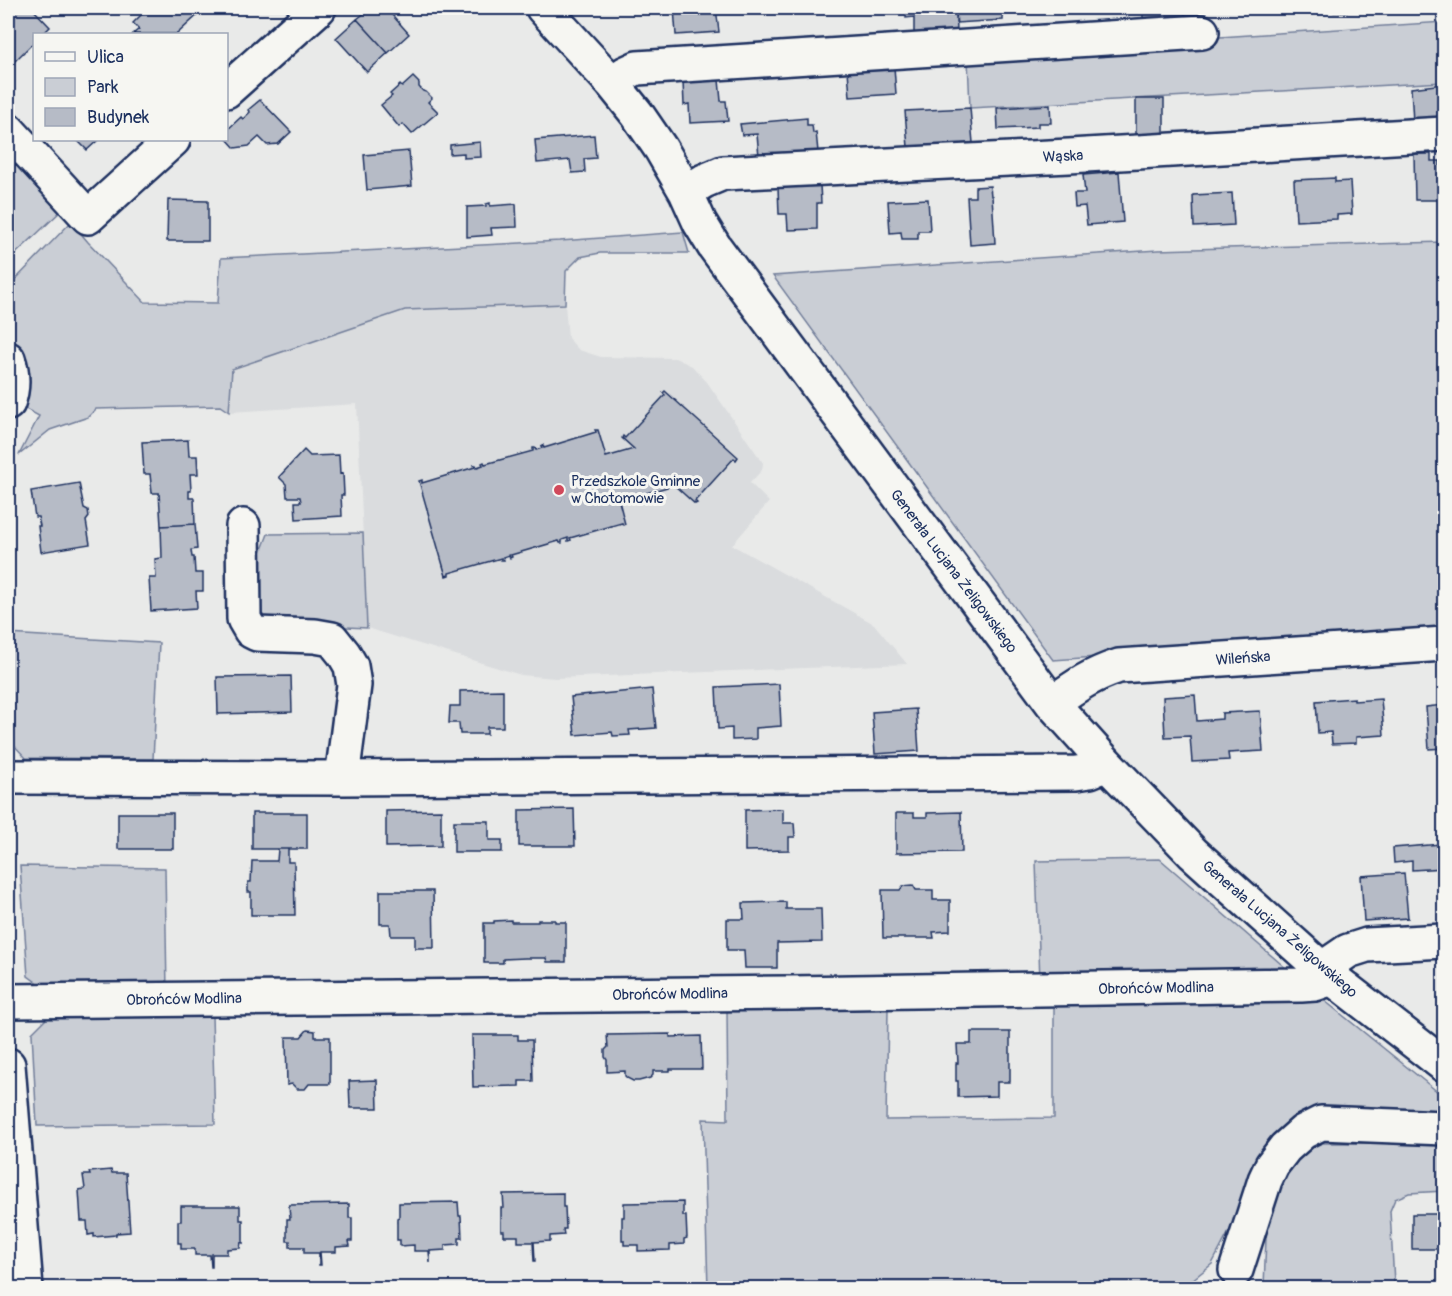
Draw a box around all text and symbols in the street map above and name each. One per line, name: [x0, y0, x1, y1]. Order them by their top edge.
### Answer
legend: [33, 33, 228, 141]
text: Ulica: [87, 46, 124, 69]
text: Park: [87, 76, 119, 99]
text: Budynek: [87, 106, 150, 129]
street label: Wąska: [1042, 146, 1084, 167]
place label: Przedszkole Gminne w Chotomowie: [571, 472, 701, 508]
marker: Przedszkole Gminne w Chotomowie: [552, 483, 566, 497]
street label: Generała Lucjana Żeligowskiego: [886, 486, 1021, 657]
street label: Wileńska: [1215, 647, 1271, 670]
street label: Generała Lucjana Żeligowskiego: [1198, 857, 1361, 1002]
street label: Obrońców Modlina: [1098, 978, 1214, 999]
street label: Obrońców Modlina: [612, 984, 728, 1005]
street label: Obrońców Modlina: [126, 989, 242, 1010]

